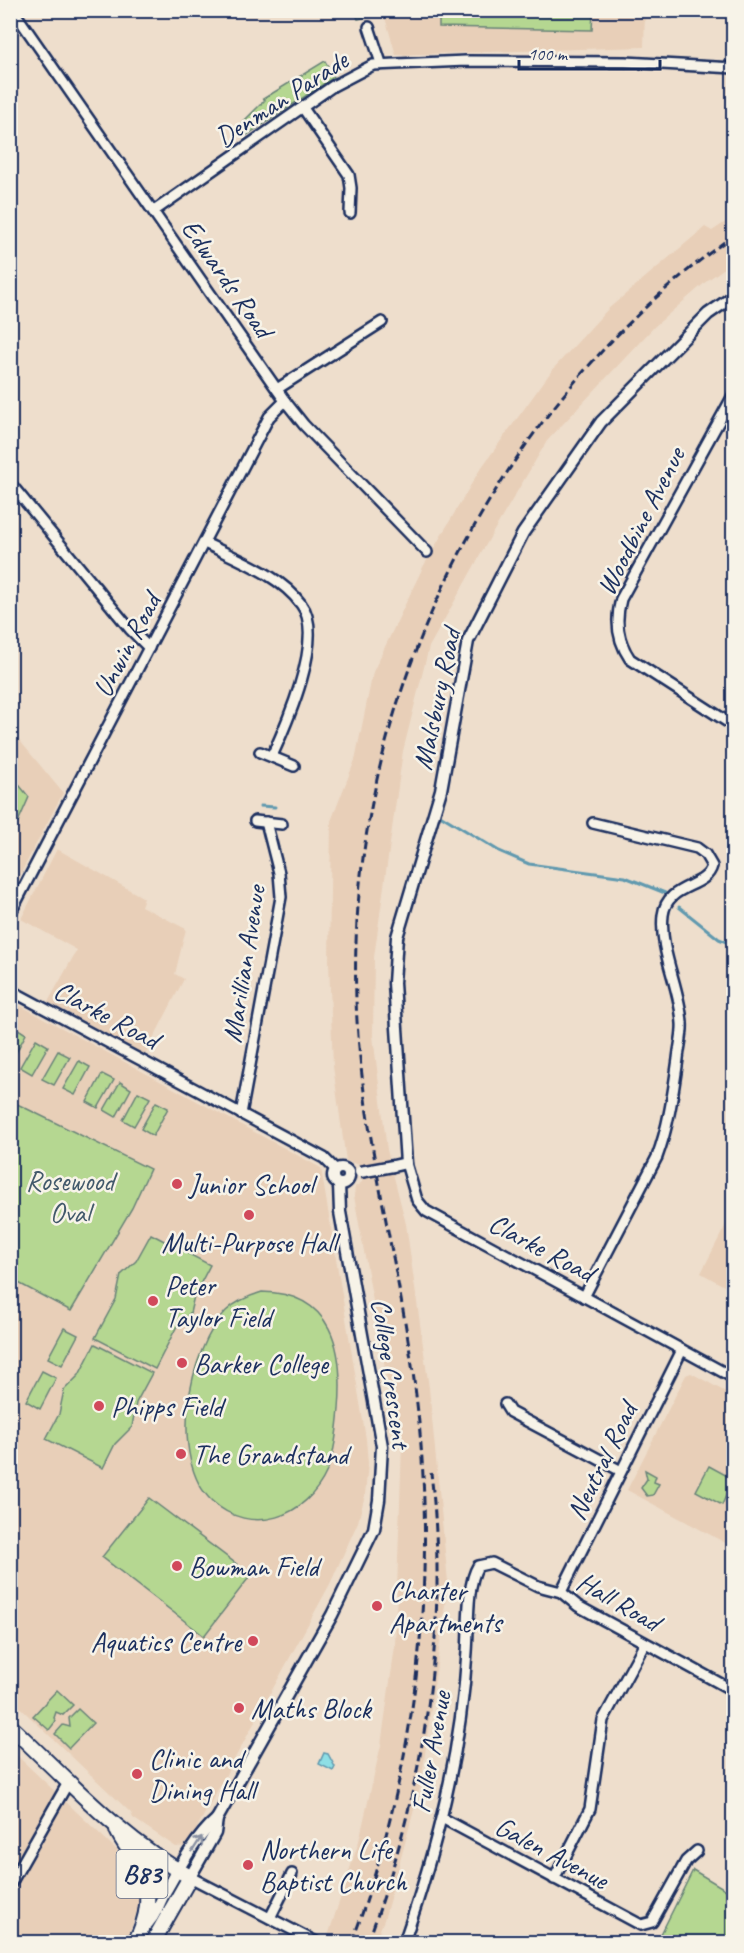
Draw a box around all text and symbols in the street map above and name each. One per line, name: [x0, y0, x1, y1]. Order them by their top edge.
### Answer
scale bar: [519, 33, 660, 71]
street label: Denman Parade: [208, 41, 356, 154]
text: 100 m: [528, 43, 569, 65]
street label: Edwards Road: [174, 212, 284, 348]
street label: Woodbine Avenue: [588, 440, 693, 601]
street label: Unwin Road: [85, 584, 170, 703]
street label: Malsbury Road: [404, 621, 469, 773]
street label: Marillian Avenue: [214, 881, 273, 1045]
street label: Clarke Road: [48, 972, 169, 1059]
park label: Rosewood Oval: [26, 1163, 118, 1230]
place label: Junior School: [187, 1167, 319, 1202]
marker: Junior School: [170, 1177, 184, 1191]
street label: Clarke Road: [483, 1205, 604, 1292]
marker: Multi-Purpose Hall: [242, 1208, 256, 1222]
place label: Multi-Purpose Hall: [162, 1225, 342, 1260]
place label: Peter Taylor Field: [165, 1268, 275, 1335]
marker: Peter Taylor Field: [146, 1294, 160, 1308]
street label: College Crescent: [364, 1296, 420, 1453]
place label: Barker College: [194, 1346, 330, 1381]
marker: Barker College: [175, 1356, 189, 1370]
place label: Phipps Field: [111, 1389, 227, 1424]
street label: Neutral Road: [558, 1393, 646, 1525]
marker: Phipps Field: [92, 1399, 106, 1413]
place label: The Grandstand: [193, 1437, 352, 1472]
marker: The Grandstand: [174, 1447, 188, 1461]
place label: Bowman Field: [189, 1549, 322, 1584]
marker: Bowman Field: [170, 1559, 184, 1573]
street label: Hall Road: [571, 1564, 670, 1641]
place label: Charter Apartments: [389, 1573, 504, 1640]
marker: Charter Apartments: [370, 1599, 384, 1613]
place label: Aquatics Centre: [91, 1624, 243, 1659]
marker: Aquatics Centre: [246, 1634, 260, 1648]
street label: Fuller Avenue: [403, 1687, 459, 1816]
place label: Maths Block: [251, 1691, 372, 1726]
marker: Maths Block: [232, 1701, 246, 1715]
place label: Clinic and Dining Hall: [149, 1741, 260, 1808]
marker: Clinic and Dining Hall: [130, 1767, 144, 1781]
street label: Galen Avenue: [489, 1808, 616, 1898]
place label: Northern Life Baptist Church: [260, 1832, 408, 1899]
one-way arrow: [190, 1835, 203, 1852]
road number: B83: [116, 1850, 168, 1898]
marker: Northern Life Baptist Church: [241, 1858, 255, 1872]

